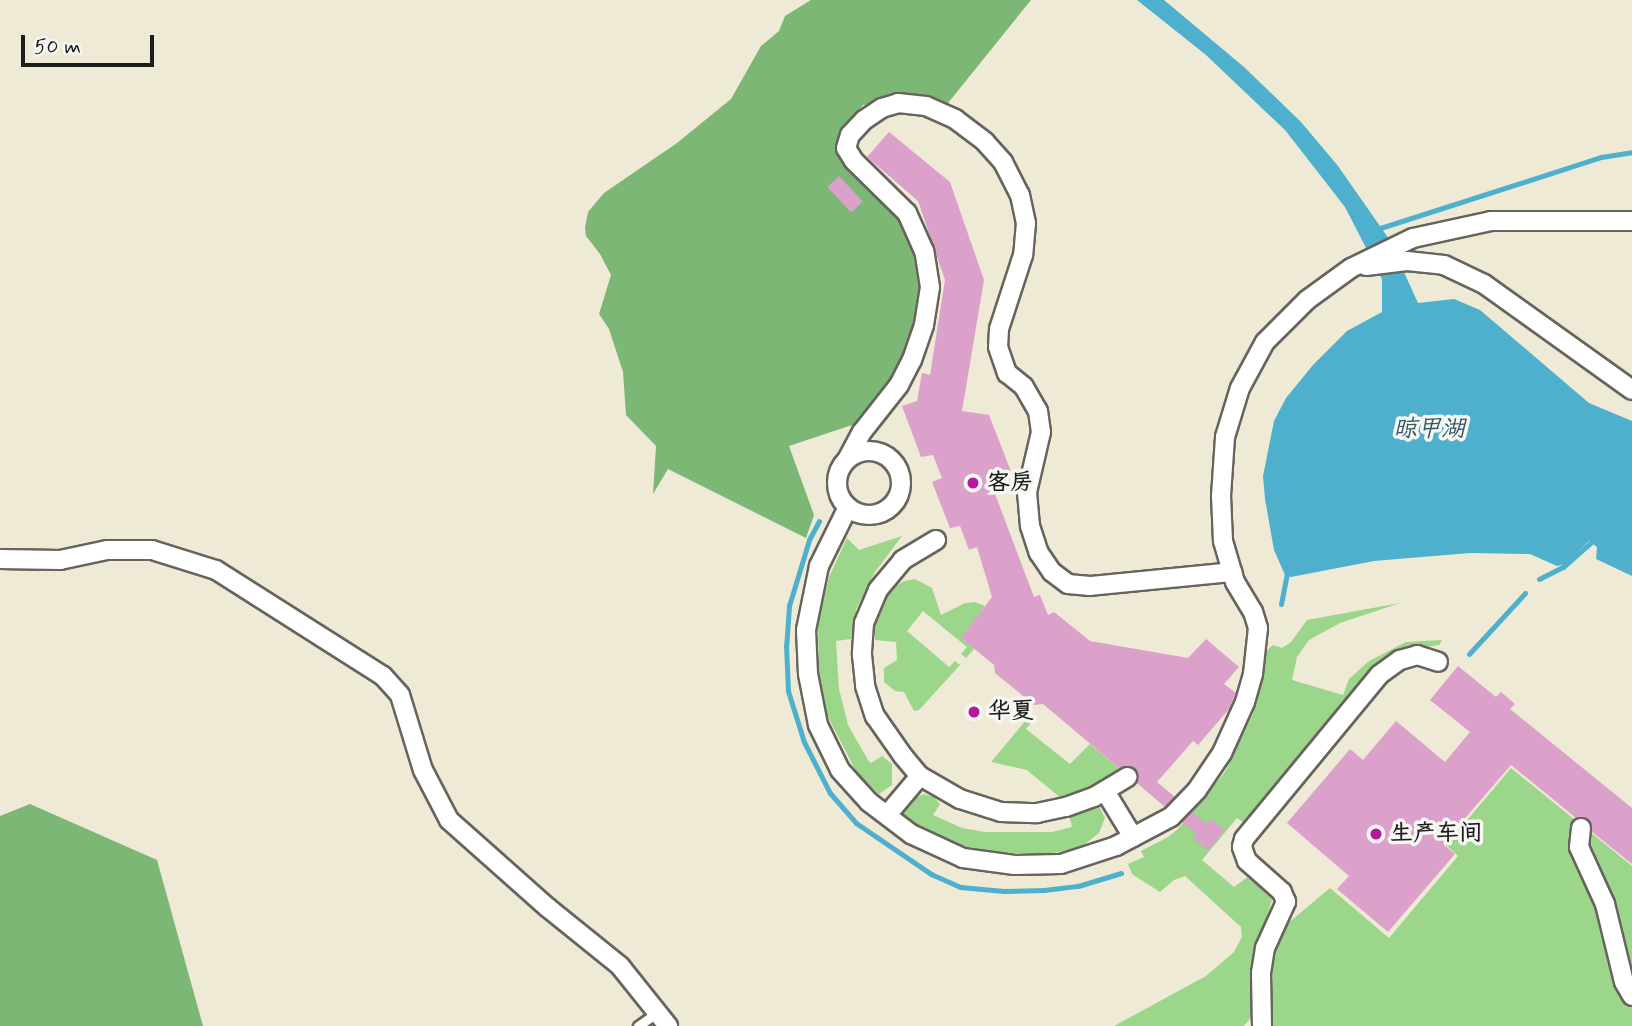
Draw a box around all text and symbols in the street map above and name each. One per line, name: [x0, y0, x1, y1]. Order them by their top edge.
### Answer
scale bar: [24, 21, 158, 65]
text: 50 m: [34, 33, 81, 61]
water label: 晾甲湖: [1393, 416, 1465, 444]
place label: 客房: [987, 469, 1033, 497]
marker: 客房: [965, 475, 981, 491]
place label: 华夏: [988, 698, 1034, 726]
marker: 华夏: [966, 704, 982, 720]
place label: 生产车间: [1390, 820, 1482, 848]
marker: 生产车间: [1368, 826, 1384, 842]

